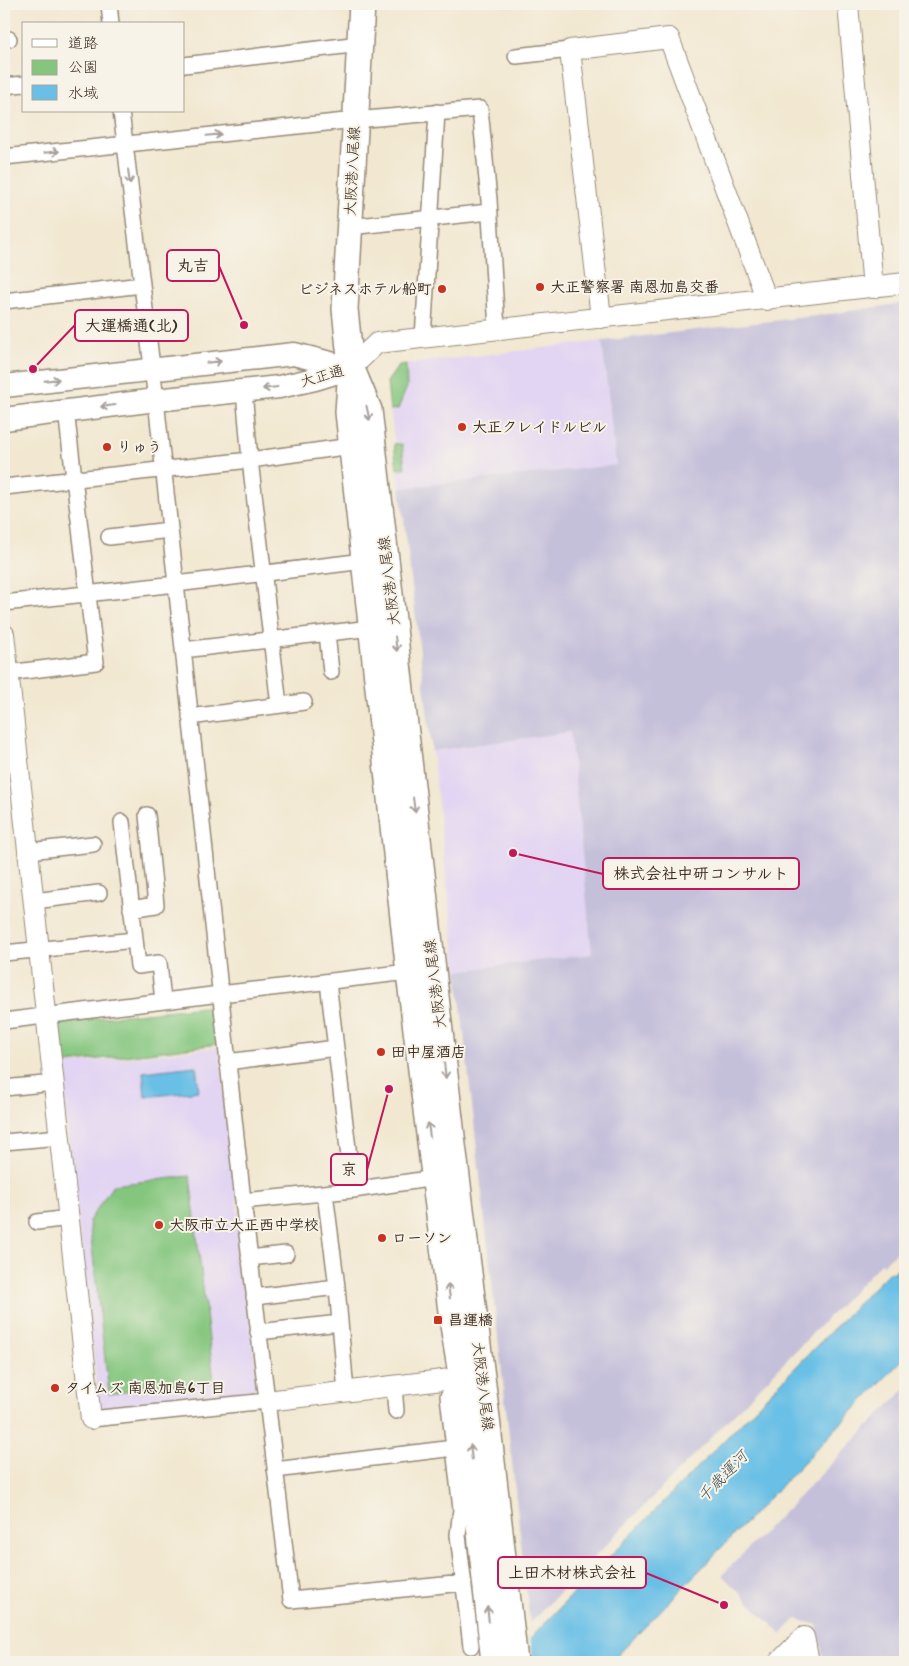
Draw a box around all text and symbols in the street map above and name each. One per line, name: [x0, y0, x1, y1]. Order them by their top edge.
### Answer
legend: [22, 22, 185, 112]
text: 道路: [68, 34, 98, 54]
text: 公園: [68, 58, 98, 78]
text: 水域: [68, 84, 98, 104]
street label: 大阪港八尾線: [341, 126, 365, 217]
one-way arrow: [206, 130, 222, 139]
one-way arrow: [44, 147, 60, 157]
one-way arrow: [124, 169, 134, 185]
callout: 丸吉: [167, 250, 219, 281]
text: 丸吉: [177, 256, 209, 277]
place label: 大正警察署 南恩加島交番: [550, 278, 719, 298]
place label: ビジネスホテル船町: [298, 280, 432, 300]
marker: 大正警察署 南恩加島交番: [534, 281, 546, 293]
marker: ビジネスホテル船町: [436, 283, 448, 295]
callout: 大運橋通(北): [75, 310, 188, 341]
text: 大運橋通(北): [85, 316, 178, 337]
one-way arrow: [205, 357, 221, 367]
street label: 大正通: [298, 361, 347, 393]
one-way arrow: [44, 375, 60, 385]
one-way arrow: [262, 383, 278, 393]
one-way arrow: [101, 401, 117, 411]
one-way arrow: [364, 405, 374, 421]
place label: 大正クレイドルビル: [472, 418, 607, 438]
marker: 大正クレイドルビル: [456, 421, 468, 433]
place label: りゅう: [117, 438, 162, 458]
marker: りゅう: [101, 441, 113, 453]
street label: 大阪港八尾線: [375, 535, 405, 627]
one-way arrow: [391, 636, 401, 652]
one-way arrow: [409, 797, 419, 813]
callout: 株式会社中研コンサルト: [603, 858, 799, 889]
text: 株式会社中研コンサルト: [613, 864, 789, 885]
street label: 大阪港八尾線: [421, 938, 451, 1030]
place label: 田中屋酒店: [391, 1043, 466, 1063]
marker: 田中屋酒店: [375, 1046, 387, 1058]
one-way arrow: [440, 1063, 450, 1079]
one-way arrow: [424, 1122, 434, 1138]
callout: 京: [331, 1154, 367, 1185]
text: 京: [341, 1160, 357, 1181]
place label: 大阪市立大正西中学校: [169, 1216, 319, 1236]
marker: 大阪市立大正西中学校: [153, 1219, 165, 1231]
place label: ローソン: [392, 1229, 452, 1249]
marker: ローソン: [376, 1232, 388, 1244]
one-way arrow: [444, 1284, 454, 1300]
place label: 昌運橋: [448, 1311, 493, 1331]
marker: 昌運橋: [432, 1314, 444, 1326]
street label: 大阪港八尾線: [467, 1340, 497, 1432]
place label: タイムズ 南恩加島6丁目: [65, 1379, 226, 1399]
marker: タイムズ 南恩加島6丁目: [49, 1382, 61, 1394]
one-way arrow: [466, 1444, 476, 1460]
water label: 千歳運河: [693, 1445, 754, 1507]
callout: 上田木材株式会社: [498, 1557, 646, 1588]
text: 上田木材株式会社: [508, 1563, 636, 1584]
one-way arrow: [483, 1606, 493, 1622]

